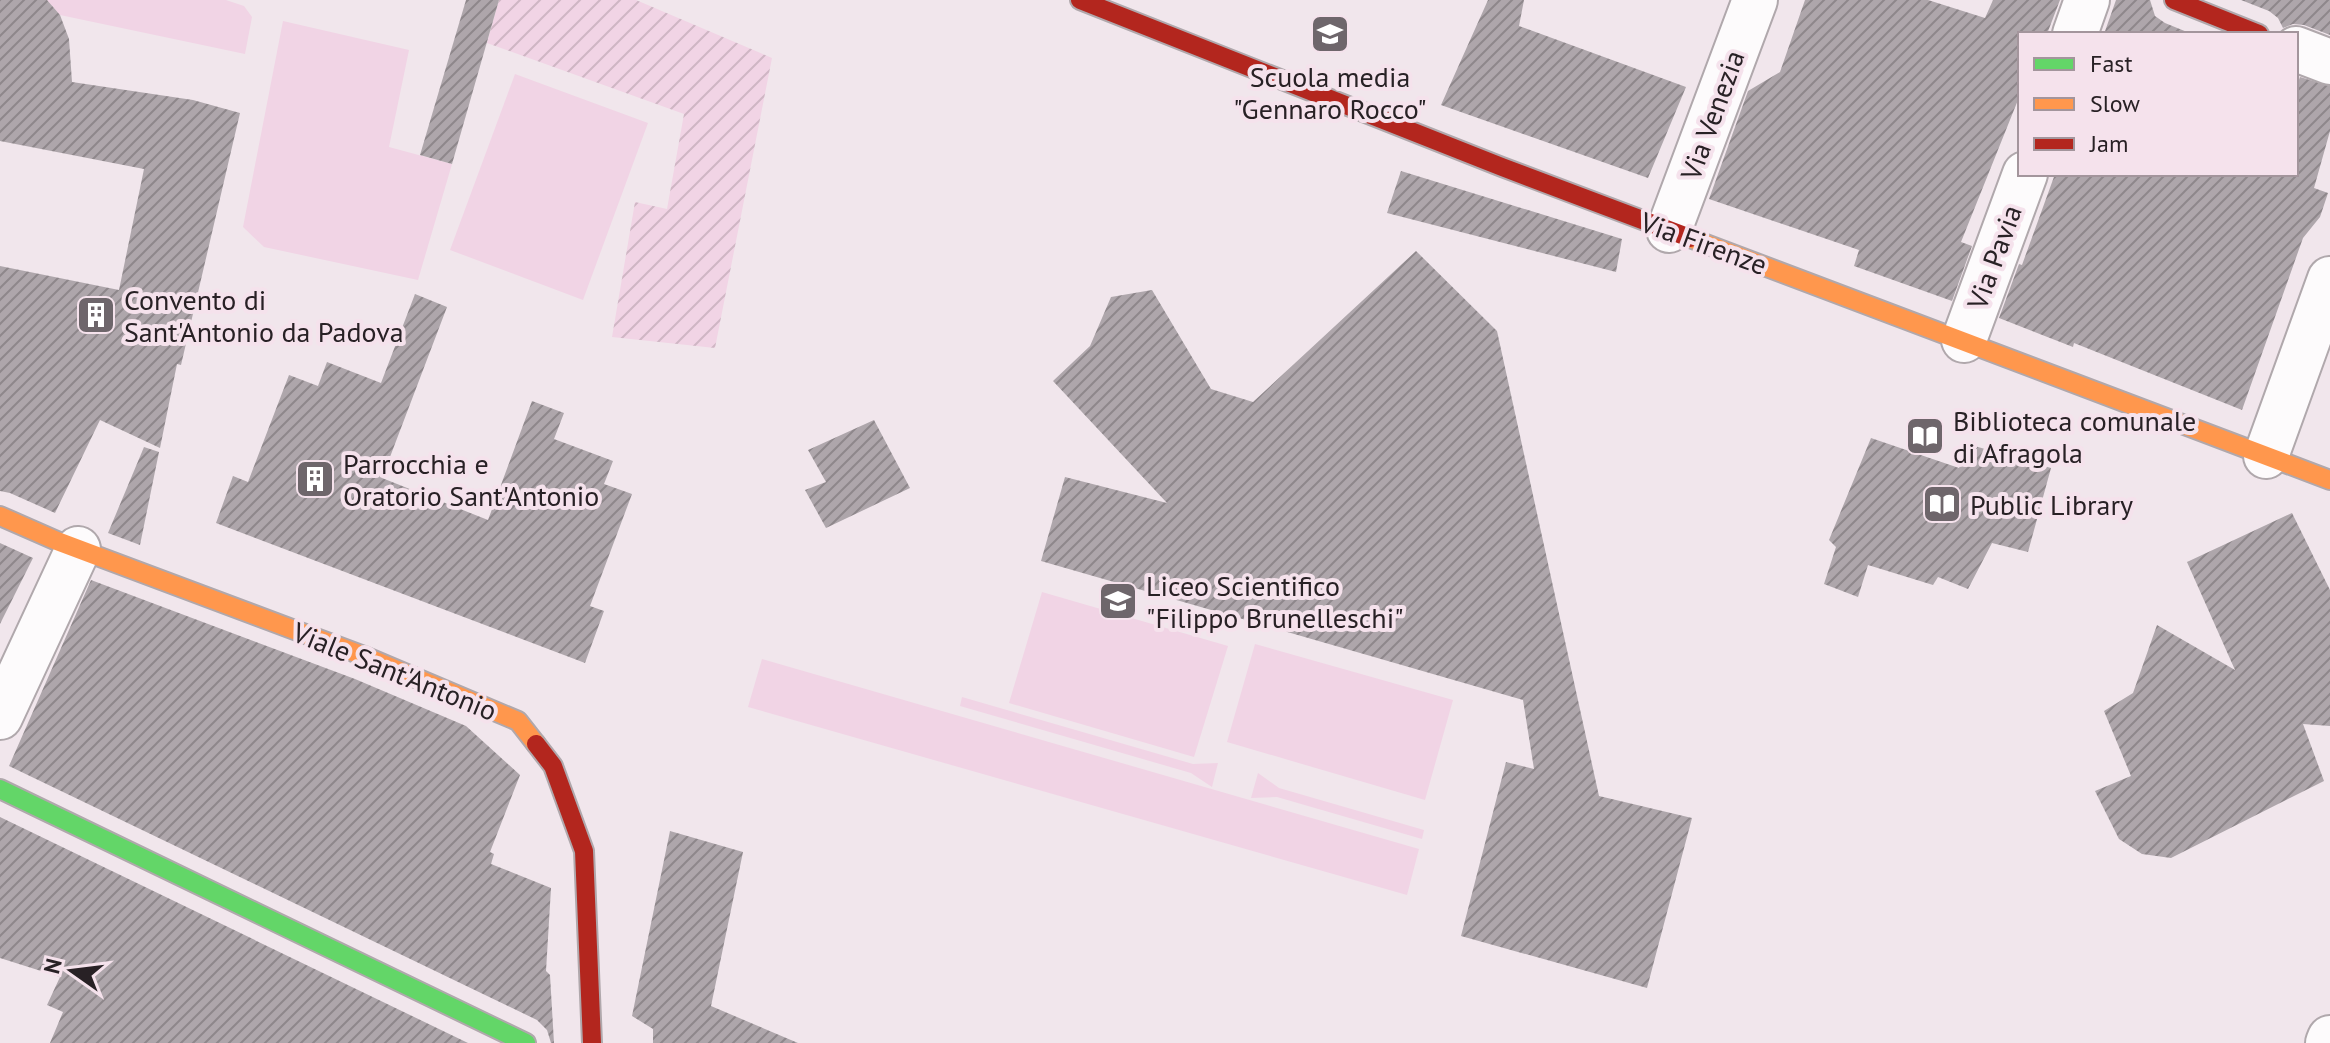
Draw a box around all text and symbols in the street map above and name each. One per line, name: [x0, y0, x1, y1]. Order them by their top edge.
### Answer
school or university icon: Scuola media "Gennaro Rocco": [1309, 13, 1351, 55]
legend: [2018, 32, 2298, 176]
street label: Via Venezia: [1671, 45, 1753, 186]
text: Fast: [2090, 48, 2133, 79]
place label: Scuola media "Gennaro Rocco": [1233, 58, 1427, 127]
text: Slow: [2090, 88, 2140, 119]
text: Jam: [2089, 128, 2128, 159]
street label: Via Pavia: [1958, 200, 2030, 315]
street label: Via Firenze: [1635, 203, 1772, 283]
place label: Convento di Sant'Antonio da Padova: [124, 281, 404, 350]
building icon: Convento di Sant'Antonio da Padova: [75, 294, 117, 336]
place label: Biblioteca comunale di Afragola: [1953, 402, 2196, 471]
library icon: Biblioteca comunale di Afragola: [1904, 415, 1946, 457]
place label: Parrocchia e Oratorio Sant'Antonio: [343, 445, 599, 514]
building icon: Parrocchia e Oratorio Sant'Antonio: [294, 458, 336, 500]
library icon: Public Library: [1921, 483, 1963, 525]
place label: Public Library: [1970, 486, 2133, 523]
place label: Liceo Scientifico "Filippo Brunelleschi": [1146, 567, 1404, 636]
school or university icon: Liceo Scientifico "Filippo Brunelleschi": [1097, 580, 1139, 622]
street label: Viale Sant'Antonio: [286, 613, 503, 729]
north arrow: [32, 931, 112, 1011]
text: N: [37, 956, 68, 977]

